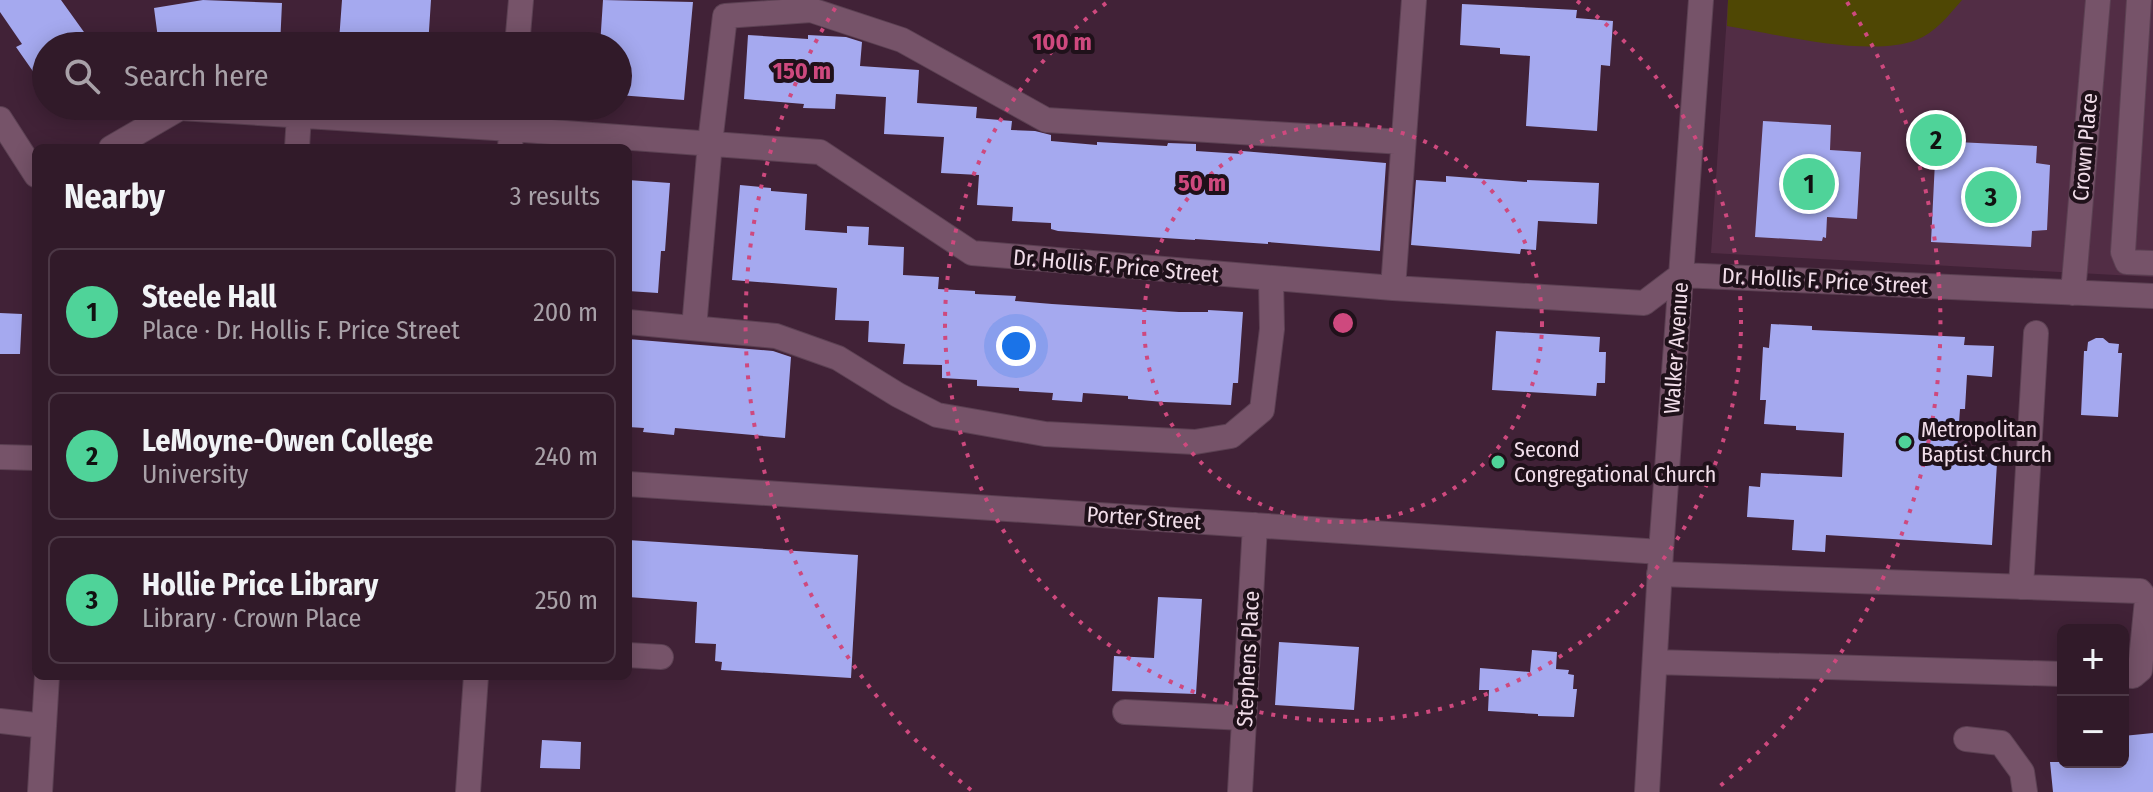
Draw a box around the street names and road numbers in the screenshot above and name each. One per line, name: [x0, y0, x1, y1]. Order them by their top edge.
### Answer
street label: Crown Place: [2067, 92, 2103, 202]
street label: Dr. Hollis F. Price Street: [1012, 244, 1221, 289]
street label: Dr. Hollis F. Price Street: [1721, 262, 1930, 300]
street label: Walker Avenue: [1658, 281, 1694, 415]
street label: Porter Street: [1086, 501, 1203, 536]
street label: Stephens Place: [1231, 590, 1265, 728]

